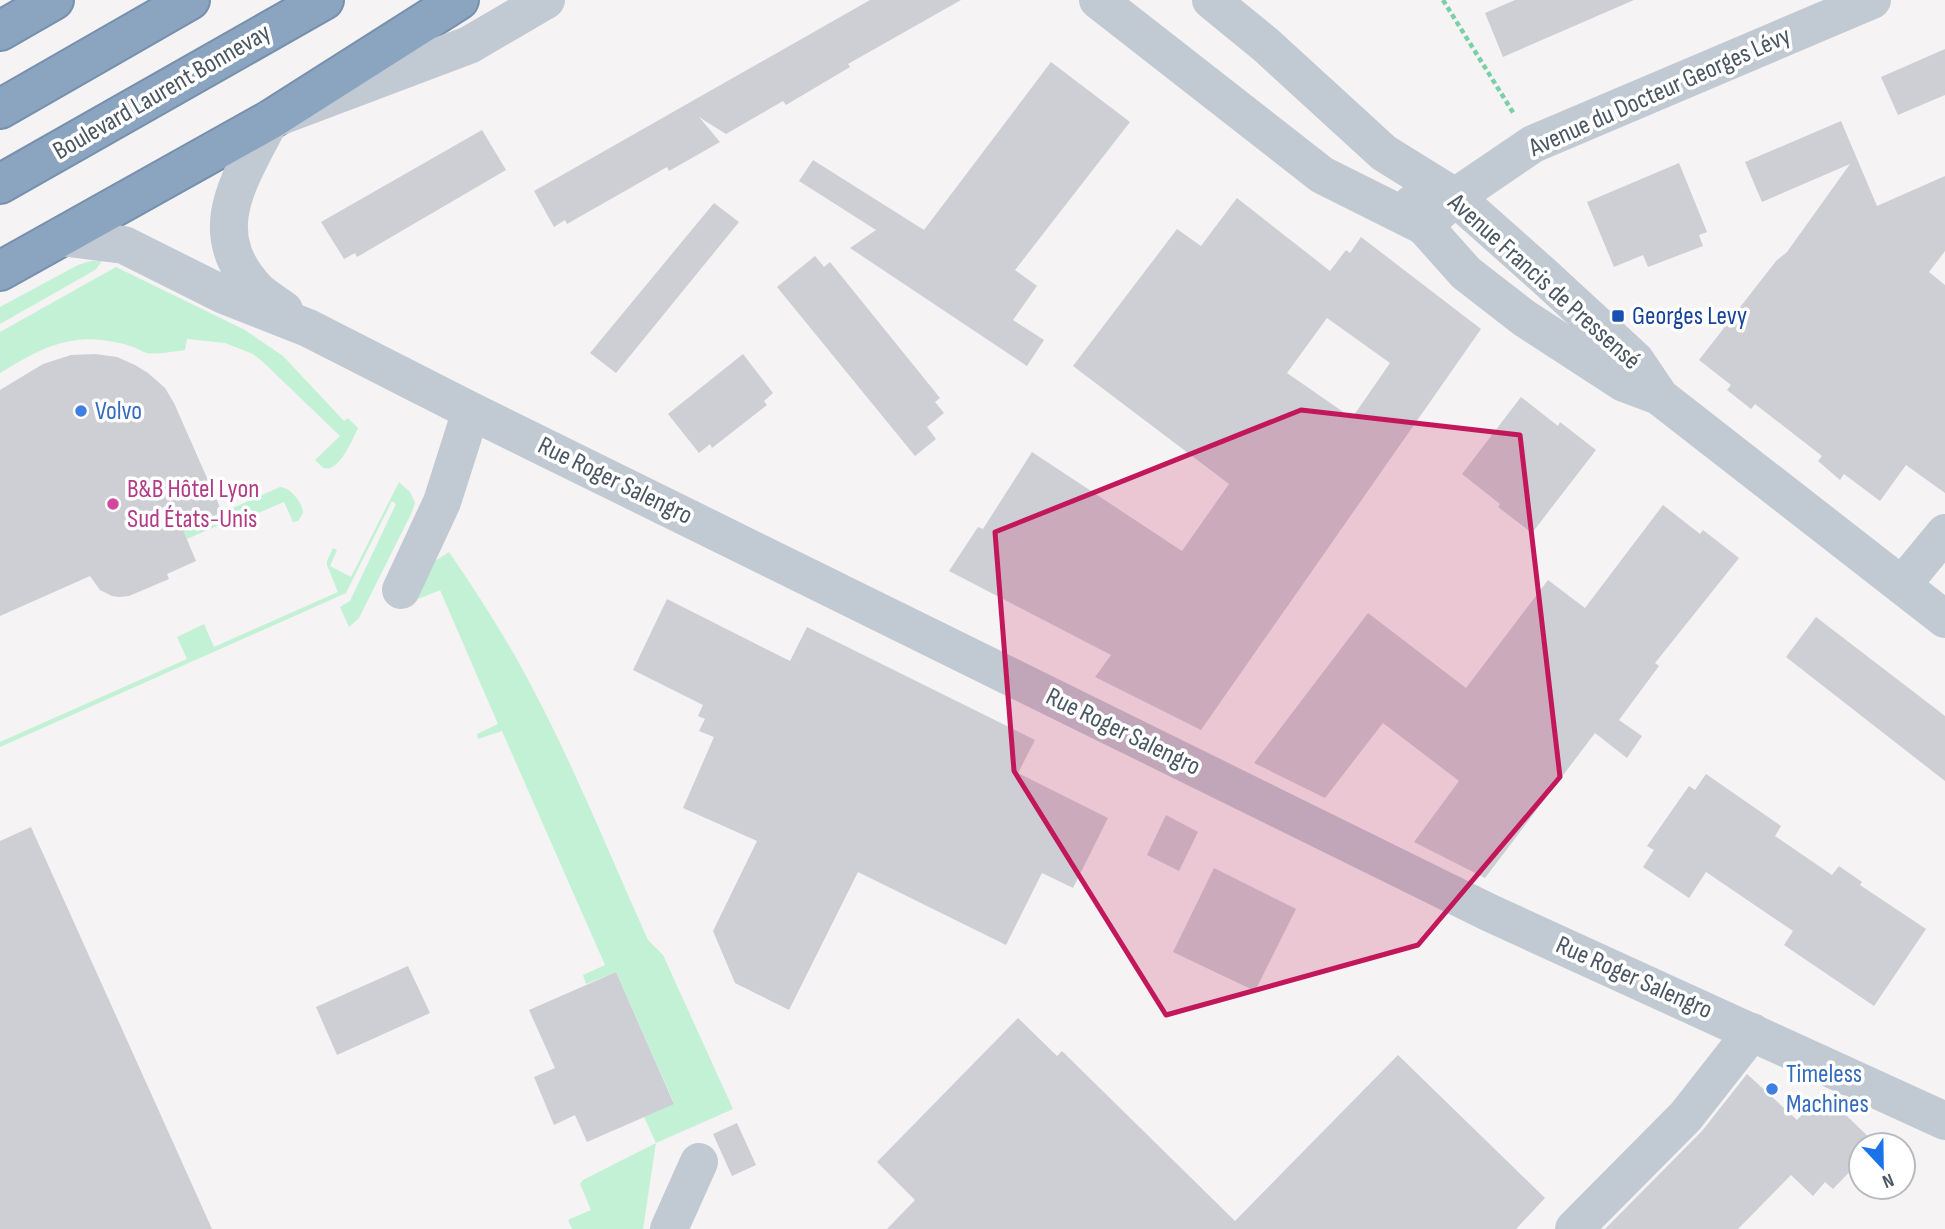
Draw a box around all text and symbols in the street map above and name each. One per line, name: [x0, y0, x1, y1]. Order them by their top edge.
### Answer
street label: Boulevard Laurent Bonnevay: [48, 17, 276, 167]
street label: Avenue du Docteur Georges Lévy: [1524, 20, 1796, 164]
street label: Avenue Francis de Pressensé: [1441, 187, 1647, 377]
place label: Georges Levy: [1632, 301, 1747, 332]
marker: Georges Levy: [1610, 308, 1626, 324]
place label: Volvo: [95, 396, 142, 427]
marker: Volvo: [73, 403, 89, 419]
street label: Rue Roger Salengro: [533, 430, 697, 532]
place label: B&B Hôtel Lyon Sud États-Unis: [127, 474, 259, 535]
marker: B&B Hôtel Lyon Sud États-Unis: [105, 496, 121, 512]
street label: Rue Roger Salengro: [1041, 681, 1205, 783]
street label: Rue Roger Salengro: [1551, 930, 1717, 1026]
place label: Timeless Machines: [1786, 1059, 1869, 1120]
marker: Timeless Machines: [1764, 1081, 1780, 1097]
north arrow: [1847, 1131, 1917, 1201]
text: N: [1879, 1168, 1897, 1193]

